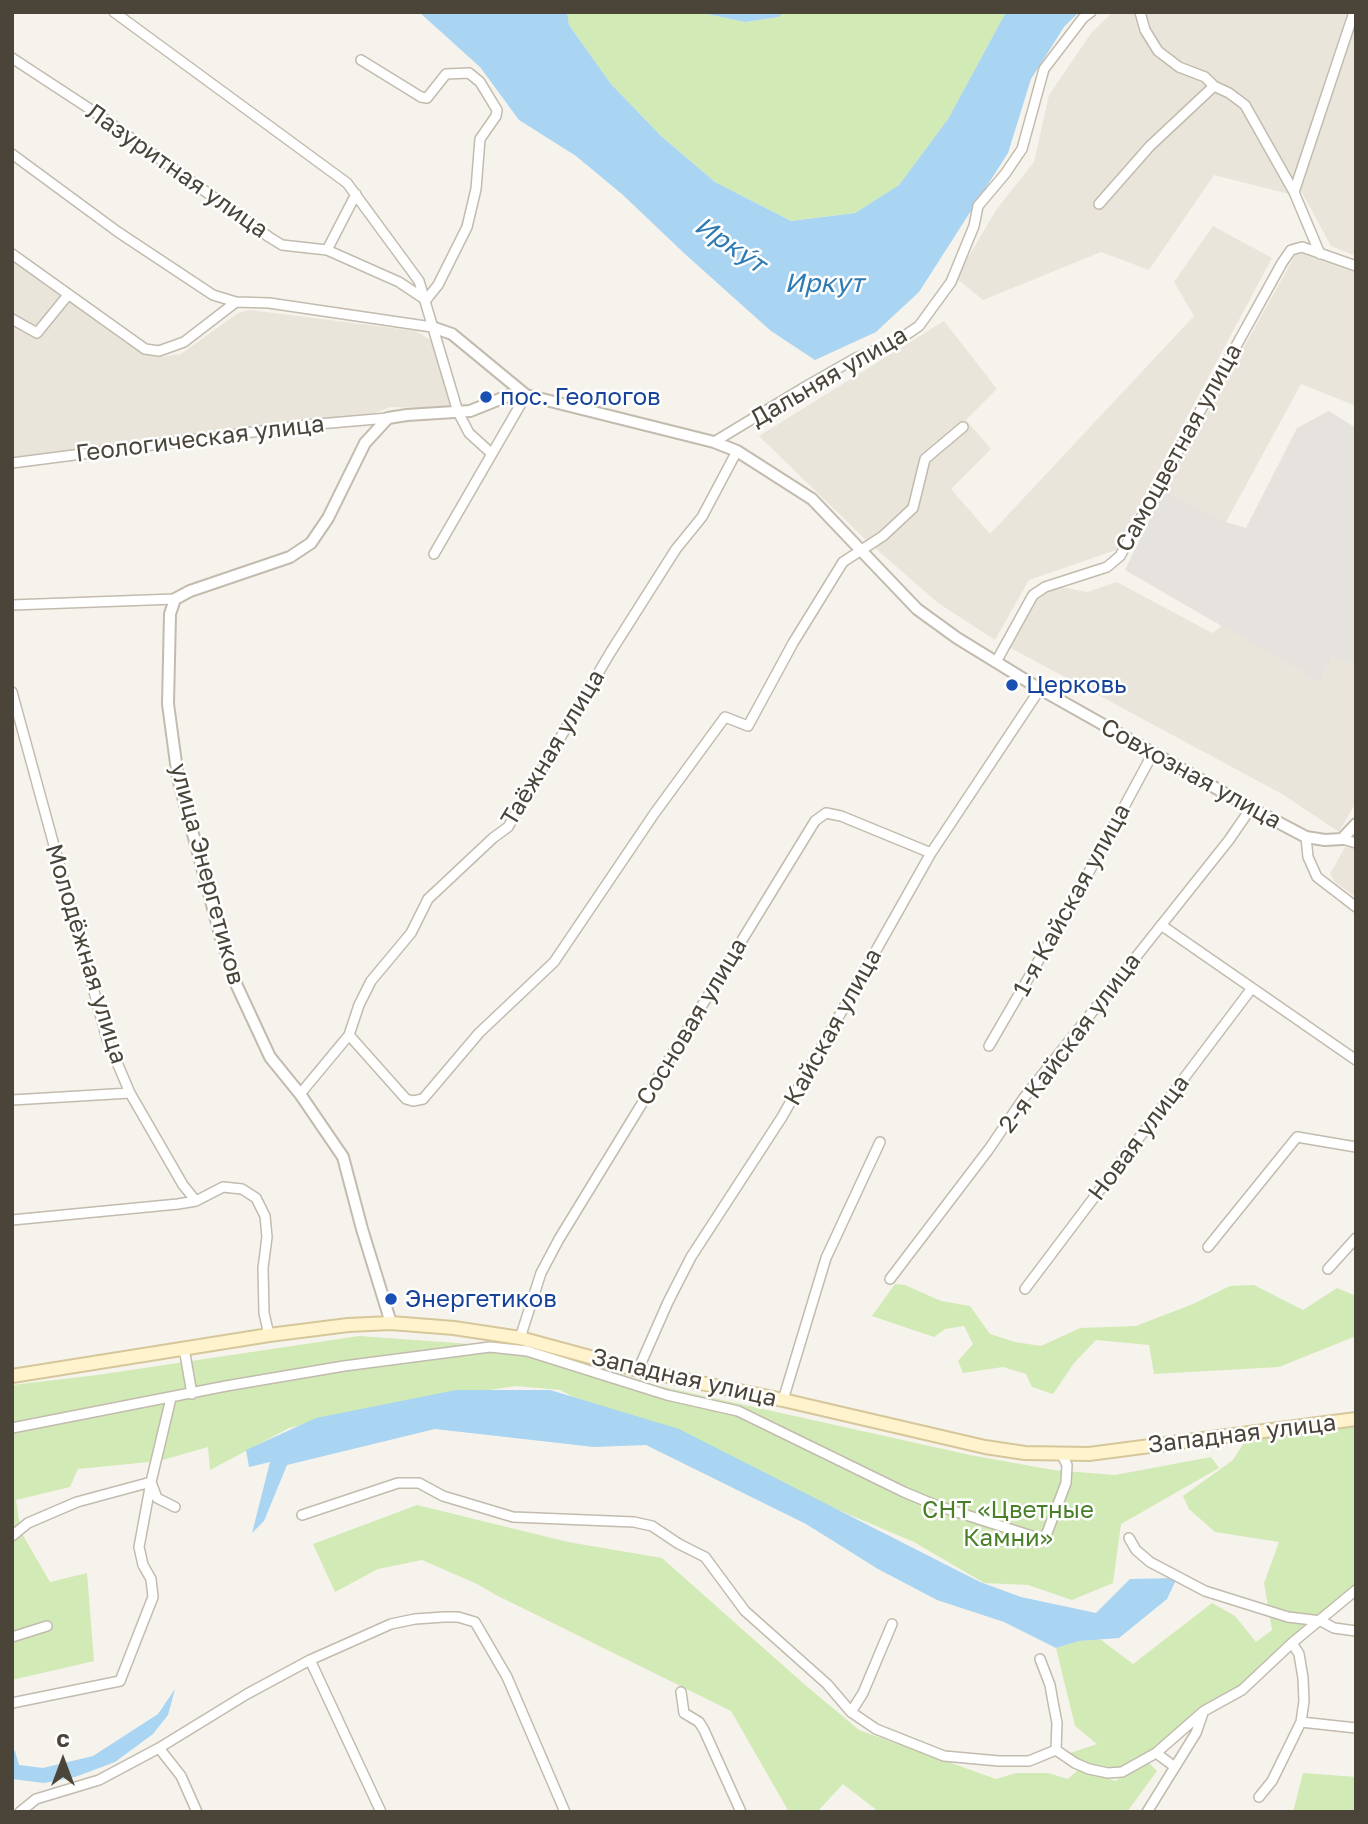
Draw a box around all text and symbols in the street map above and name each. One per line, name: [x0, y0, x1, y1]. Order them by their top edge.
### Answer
street label: Лазуритная улица: [80, 97, 274, 245]
water label: Ирку́т: [689, 210, 771, 280]
water label: Иркут: [785, 268, 863, 300]
street label: Дальняя улица: [746, 321, 912, 433]
street label: Самоцветная улица: [1110, 339, 1248, 557]
place label: пос. Геологов: [500, 383, 661, 411]
marker: пос. Геологов: [478, 389, 494, 405]
street label: Геологическая улица: [74, 409, 326, 469]
street label: Таёжная улица: [495, 665, 611, 831]
place label: Церковь: [1026, 671, 1127, 699]
marker: Церковь: [1004, 677, 1020, 693]
street label: Совхозная улица: [1096, 712, 1286, 836]
street label: улица Энергетиков: [164, 760, 250, 988]
street label: 1-я Кайская улица: [1007, 799, 1137, 1001]
street label: Молодёжная улица: [39, 841, 133, 1067]
street label: Сосновая улица: [631, 933, 753, 1111]
street label: Кайская улица: [778, 944, 888, 1110]
street label: 2-я Кайская улица: [993, 947, 1147, 1139]
street label: Новая улица: [1082, 1070, 1196, 1206]
place label: Энергетиков: [405, 1285, 557, 1313]
marker: Энергетиков: [383, 1291, 399, 1307]
street label: Западная улица: [588, 1343, 780, 1413]
street label: Западная улица: [1146, 1408, 1338, 1460]
park label: СНТ «Цветные Камни»: [922, 1496, 1094, 1552]
north arrow: [28, 1726, 98, 1796]
text: С: [56, 1728, 70, 1751]

